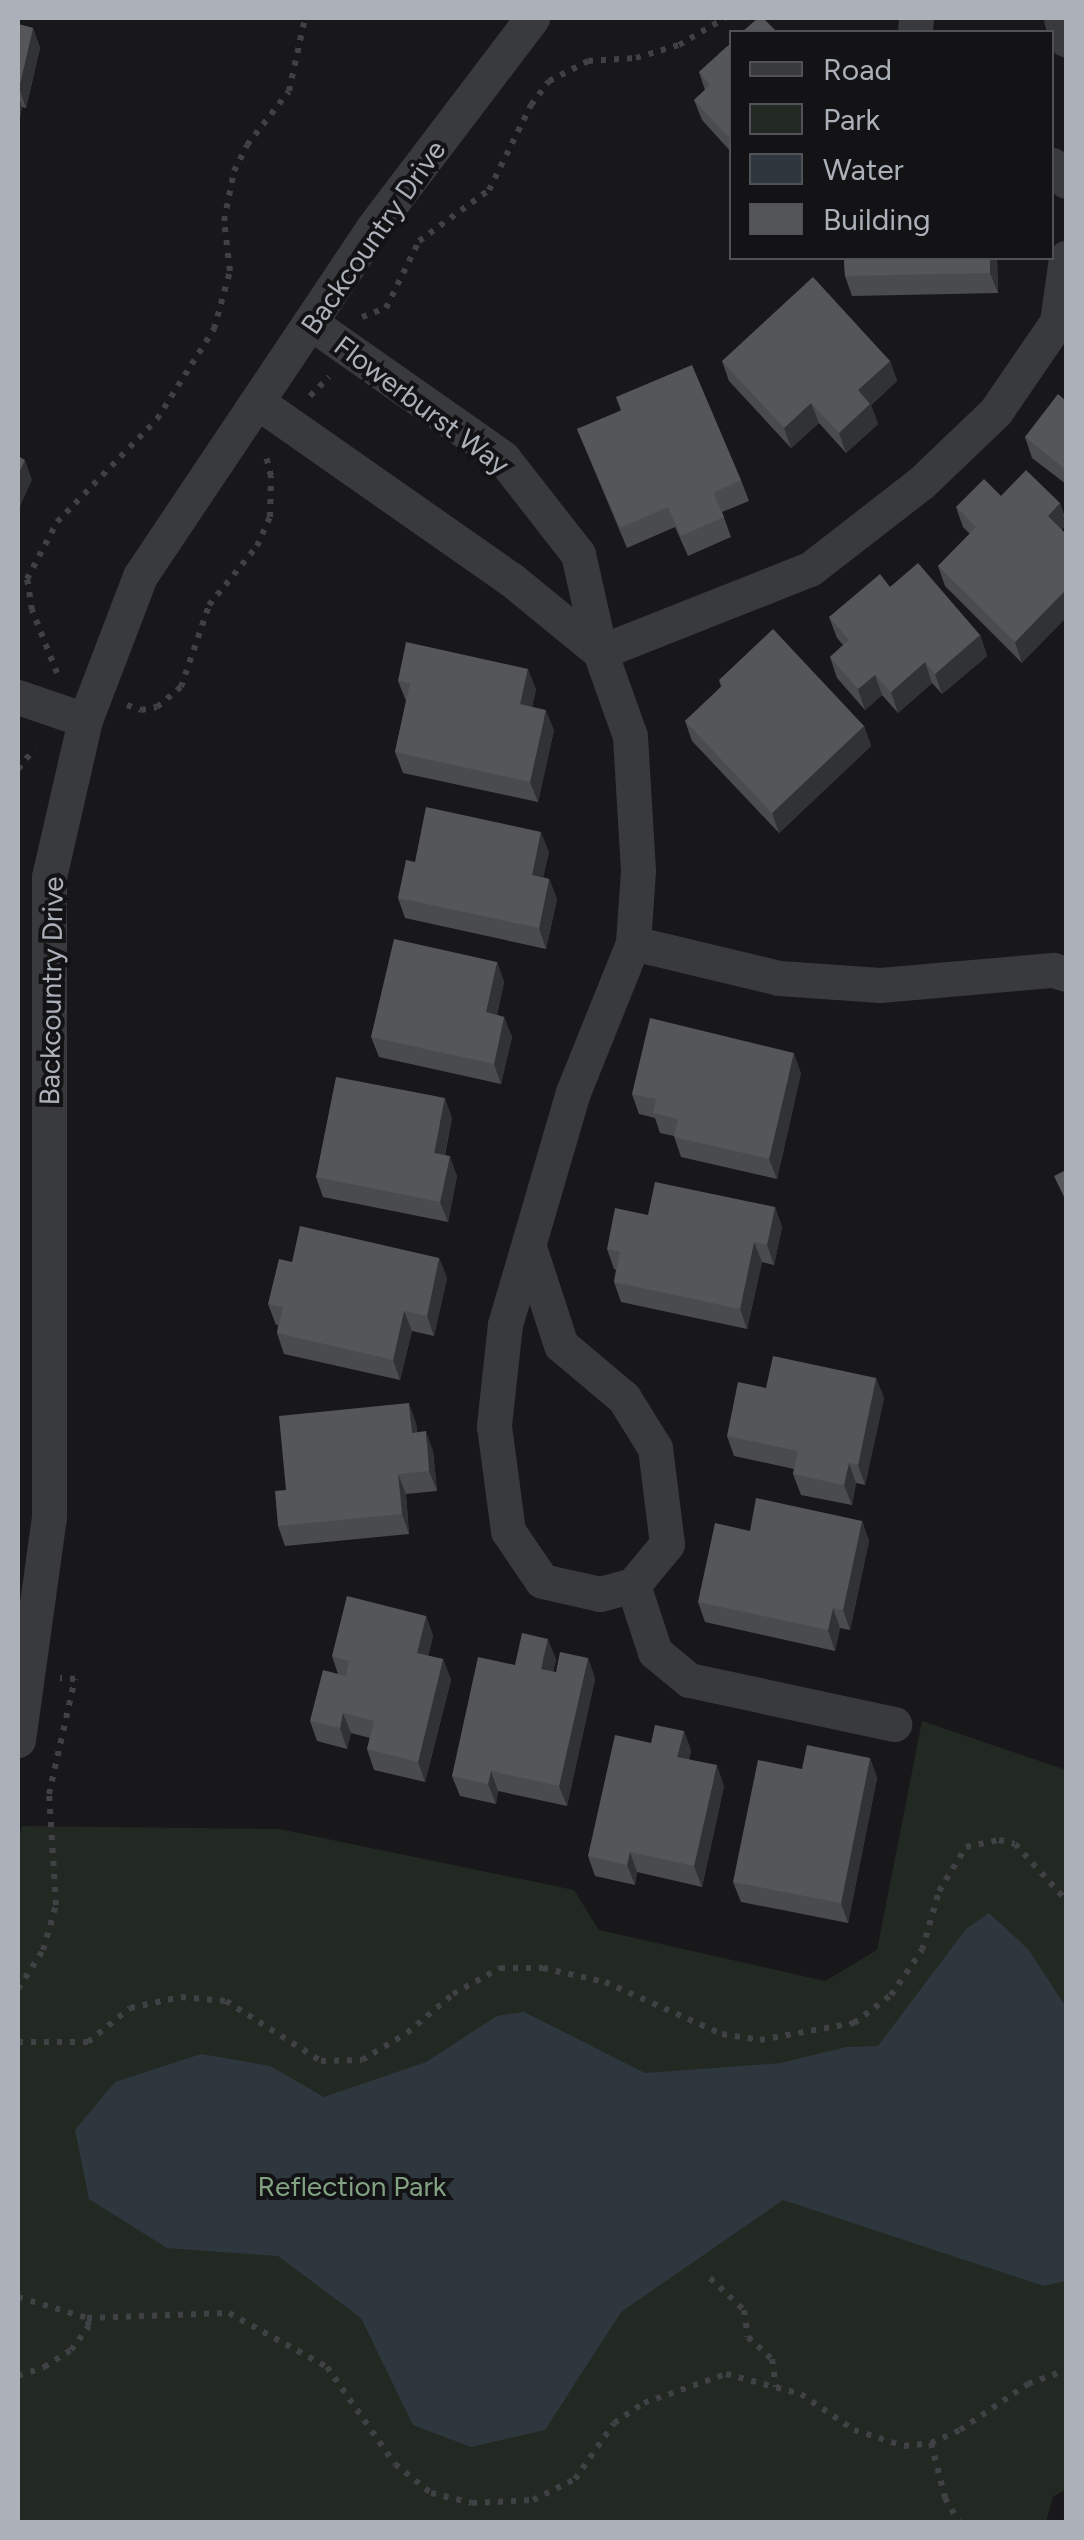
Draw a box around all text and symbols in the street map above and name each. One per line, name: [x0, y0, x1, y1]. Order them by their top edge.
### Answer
legend: [729, 30, 1054, 260]
text: Road: [823, 51, 892, 88]
text: Park: [823, 101, 880, 138]
street label: Backcountry Drive: [294, 134, 452, 340]
text: Water: [823, 151, 904, 188]
text: Building: [823, 201, 931, 238]
street label: Flowerburst Way: [328, 328, 516, 482]
street label: Backcountry Drive: [32, 876, 70, 1106]
park label: Reflection Park: [258, 2169, 446, 2203]

